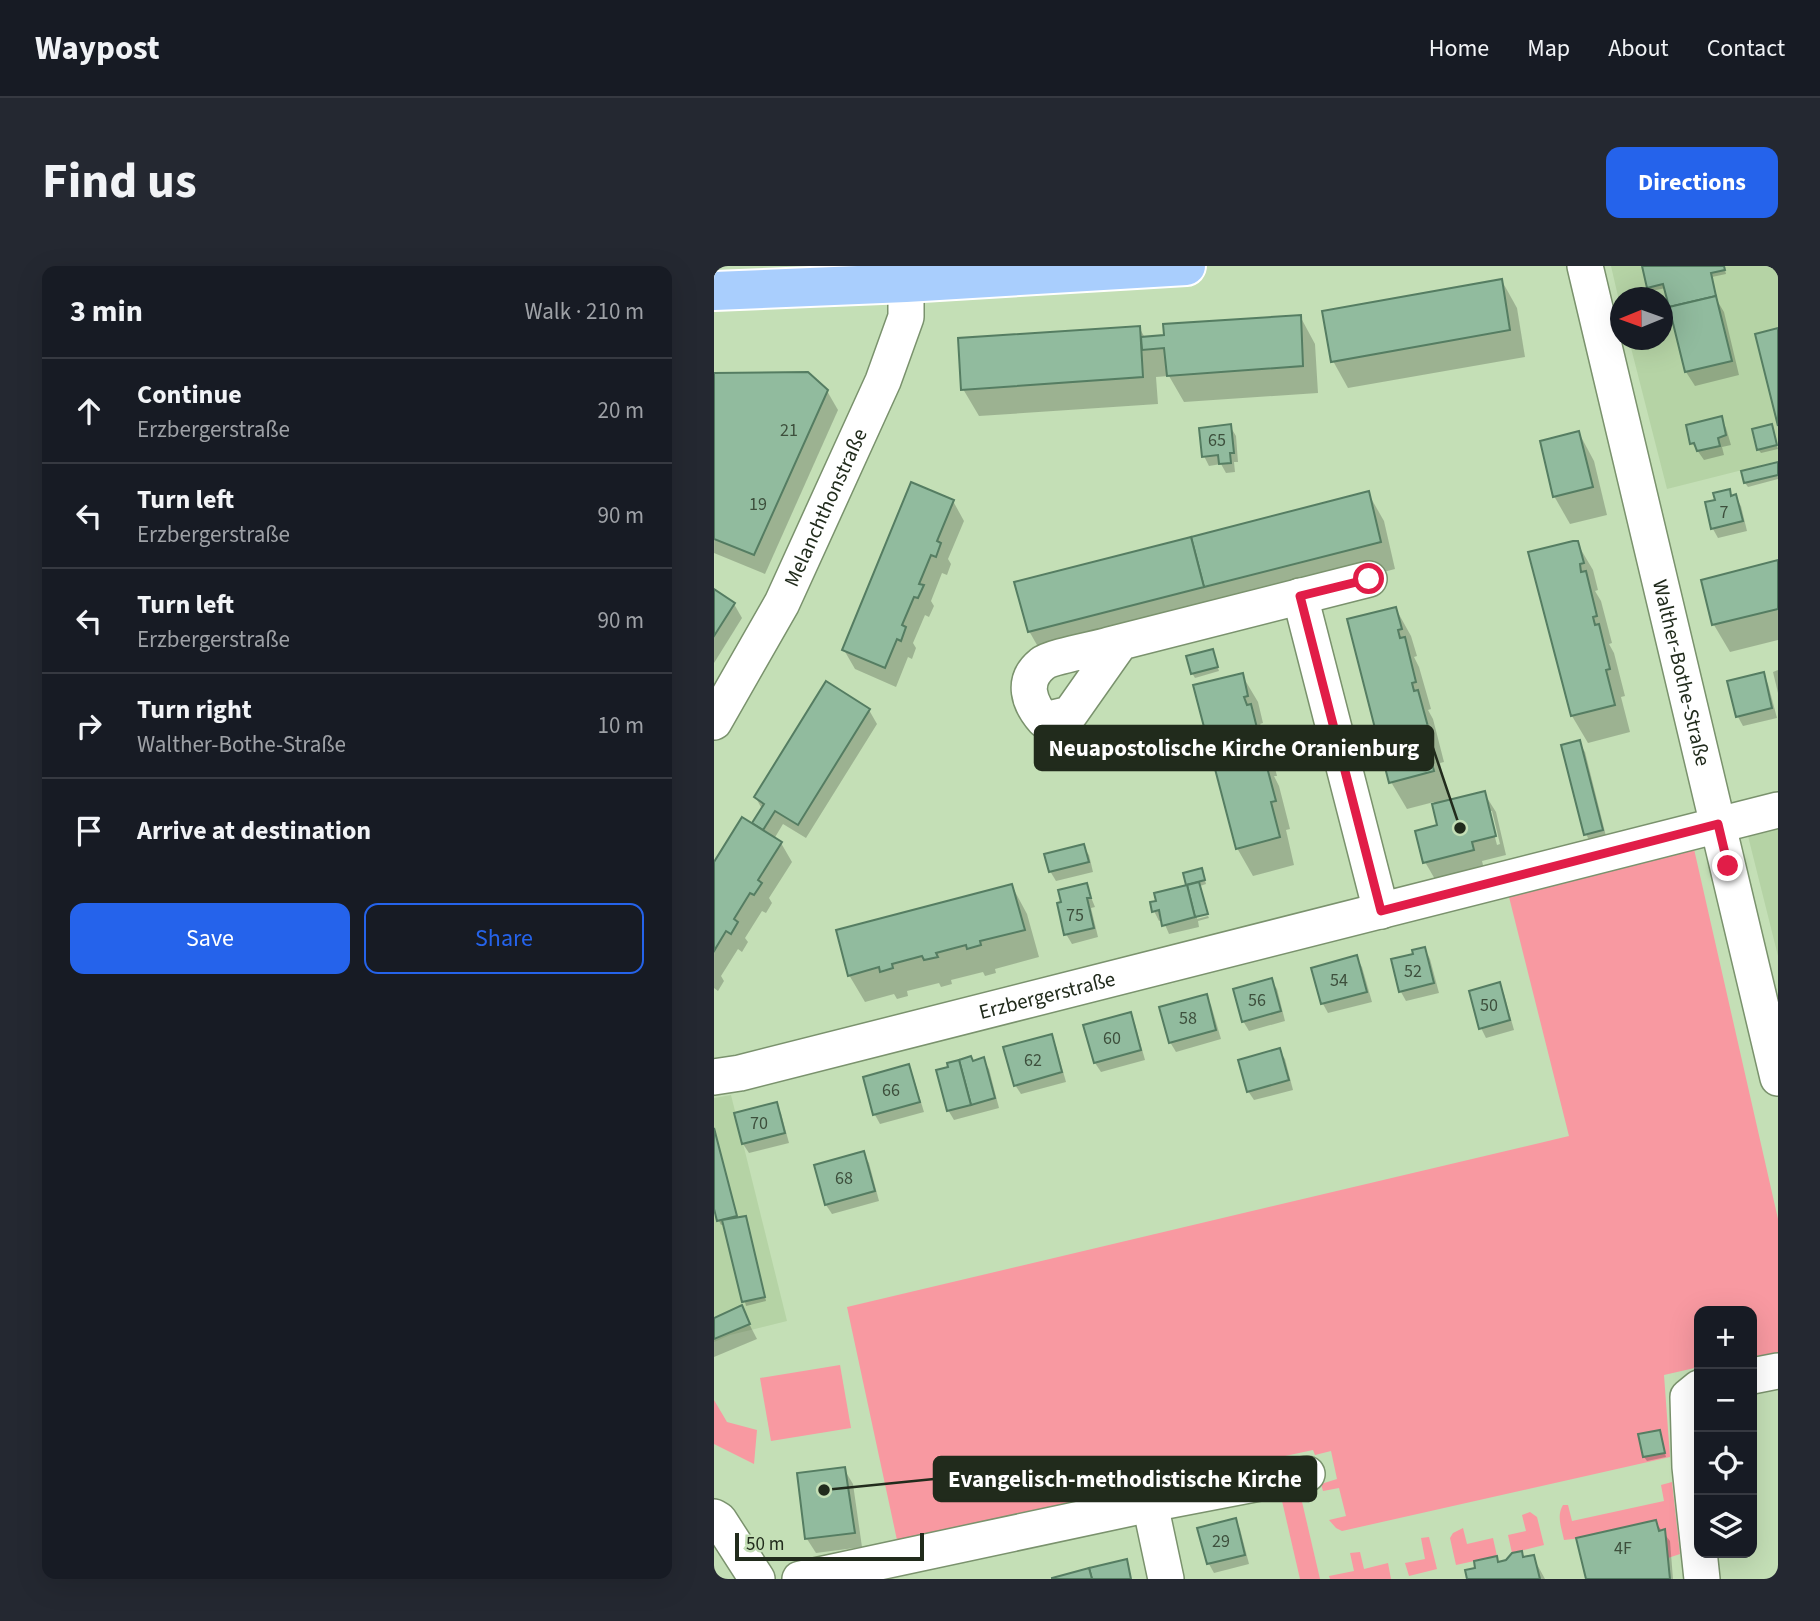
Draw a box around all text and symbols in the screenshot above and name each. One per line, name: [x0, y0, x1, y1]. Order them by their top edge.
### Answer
text: Waypost: [35, 25, 160, 72]
text: Home: [1429, 31, 1489, 66]
text: Map: [1527, 31, 1570, 66]
text: About: [1608, 31, 1669, 66]
text: Contact: [1707, 31, 1785, 66]
text: Find us: [42, 147, 197, 217]
button: Directions: [1606, 147, 1778, 218]
north arrow: [1610, 287, 1673, 350]
text: 3 min: [70, 290, 143, 333]
text: Walk · 210 m: [525, 295, 644, 328]
text: Continue: [137, 376, 242, 413]
icon: ahead: [70, 392, 108, 430]
text: 20 m: [597, 394, 644, 427]
text: Erzbergerstraße: [137, 413, 290, 446]
house number: 21: [780, 418, 798, 443]
street label: Melanchthonstraße: [776, 423, 875, 592]
house number: 65: [1208, 428, 1226, 453]
text: Turn left: [137, 481, 234, 518]
house number: 19: [749, 492, 767, 517]
icon: left: [70, 497, 108, 535]
text: 90 m: [597, 499, 644, 532]
house number: 7: [1720, 500, 1729, 525]
text: Erzbergerstraße: [137, 518, 290, 551]
route start: [1353, 563, 1384, 594]
street label: Walther-Bothe-Straße: [1645, 576, 1718, 769]
text: Turn left: [137, 586, 234, 623]
icon: left: [70, 602, 108, 640]
text: 90 m: [597, 604, 644, 637]
text: Erzbergerstraße: [137, 623, 290, 656]
text: Turn right: [137, 691, 252, 728]
icon: right: [70, 707, 108, 745]
text: 10 m: [597, 709, 644, 742]
callout: Neuapostolische Kirche Oranienburg: [1035, 726, 1433, 770]
text: Walther-Bothe-Straße: [137, 728, 346, 761]
text: Neuapostolische Kirche Oranienburg: [1049, 732, 1419, 765]
icon: arrive: [70, 812, 108, 850]
text: Arrive at destination: [137, 812, 371, 849]
route end: [1712, 850, 1743, 881]
button: Save: [70, 903, 350, 974]
button: Share: [364, 903, 644, 974]
house number: 75: [1066, 903, 1084, 928]
house number: 52: [1404, 959, 1422, 984]
street label: Erzbergerstraße: [976, 964, 1118, 1027]
house number: 54: [1330, 968, 1348, 993]
house number: 56: [1248, 988, 1266, 1013]
house number: 50: [1480, 993, 1498, 1018]
house number: 58: [1179, 1006, 1197, 1031]
house number: 60: [1103, 1026, 1121, 1051]
house number: 62: [1024, 1048, 1042, 1073]
house number: 66: [882, 1078, 900, 1103]
house number: 70: [750, 1111, 768, 1136]
house number: 68: [835, 1166, 853, 1191]
map controls: [1694, 1306, 1757, 1558]
button: +: [1694, 1306, 1757, 1369]
button: −: [1694, 1369, 1757, 1432]
button: locate: [1694, 1432, 1757, 1495]
callout: Evangelisch-methodistische Kirche: [934, 1457, 1316, 1501]
text: Evangelisch-methodistische Kirche: [948, 1463, 1302, 1496]
button: layers: [1694, 1495, 1757, 1558]
house number: 29: [1212, 1529, 1230, 1554]
scale bar: [735, 1530, 924, 1562]
text: 50 m: [746, 1531, 784, 1558]
house number: 4F: [1614, 1536, 1632, 1561]

